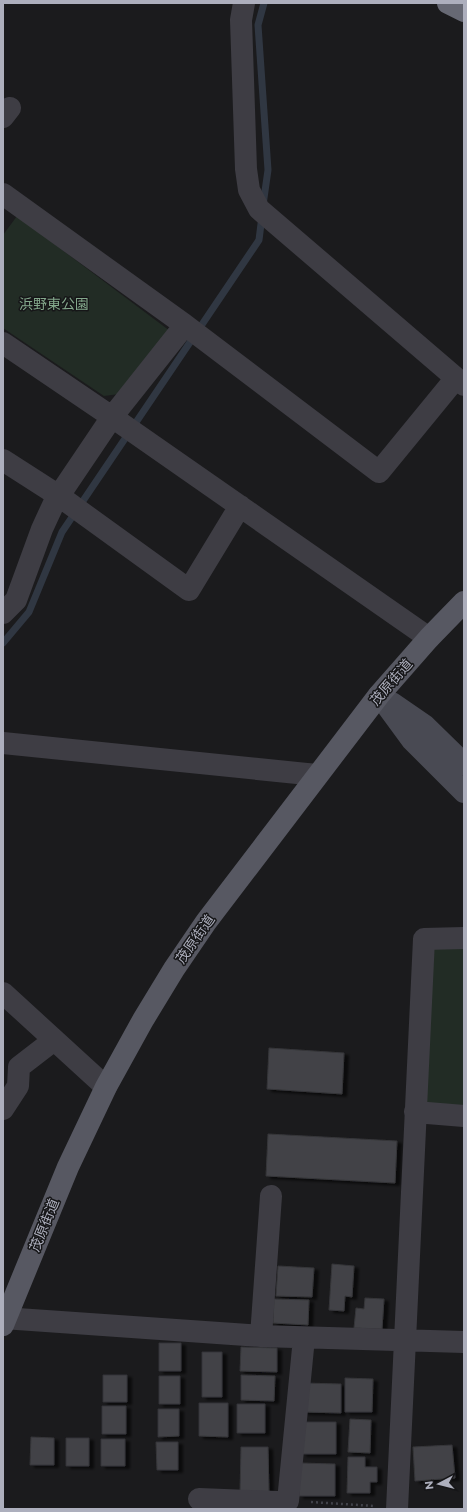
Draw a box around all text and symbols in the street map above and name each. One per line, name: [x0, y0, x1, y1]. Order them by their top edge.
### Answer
park label: 浜野東公園: [19, 295, 89, 313]
street label: 茂原街道: [366, 655, 416, 709]
street label: 茂原街道: [172, 911, 218, 967]
street label: 茂原街道: [25, 1196, 63, 1254]
north arrow: [419, 1464, 459, 1504]
text: N: [422, 1480, 437, 1490]

